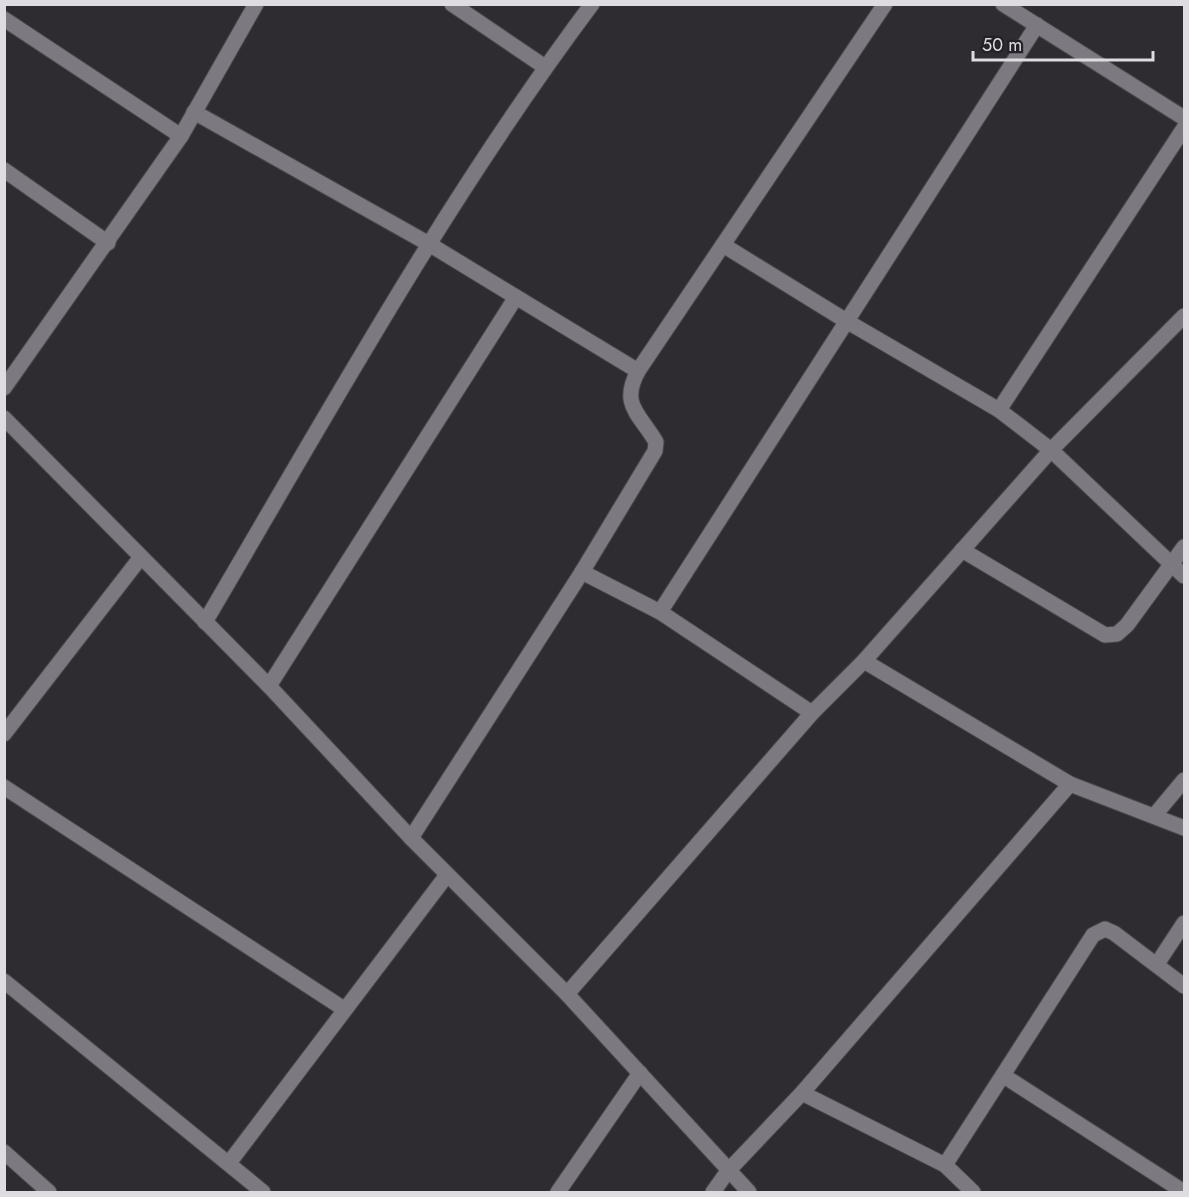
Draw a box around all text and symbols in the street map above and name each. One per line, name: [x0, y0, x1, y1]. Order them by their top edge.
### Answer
scale bar: [973, 24, 1153, 62]
text: 50 m: [982, 32, 1022, 58]

